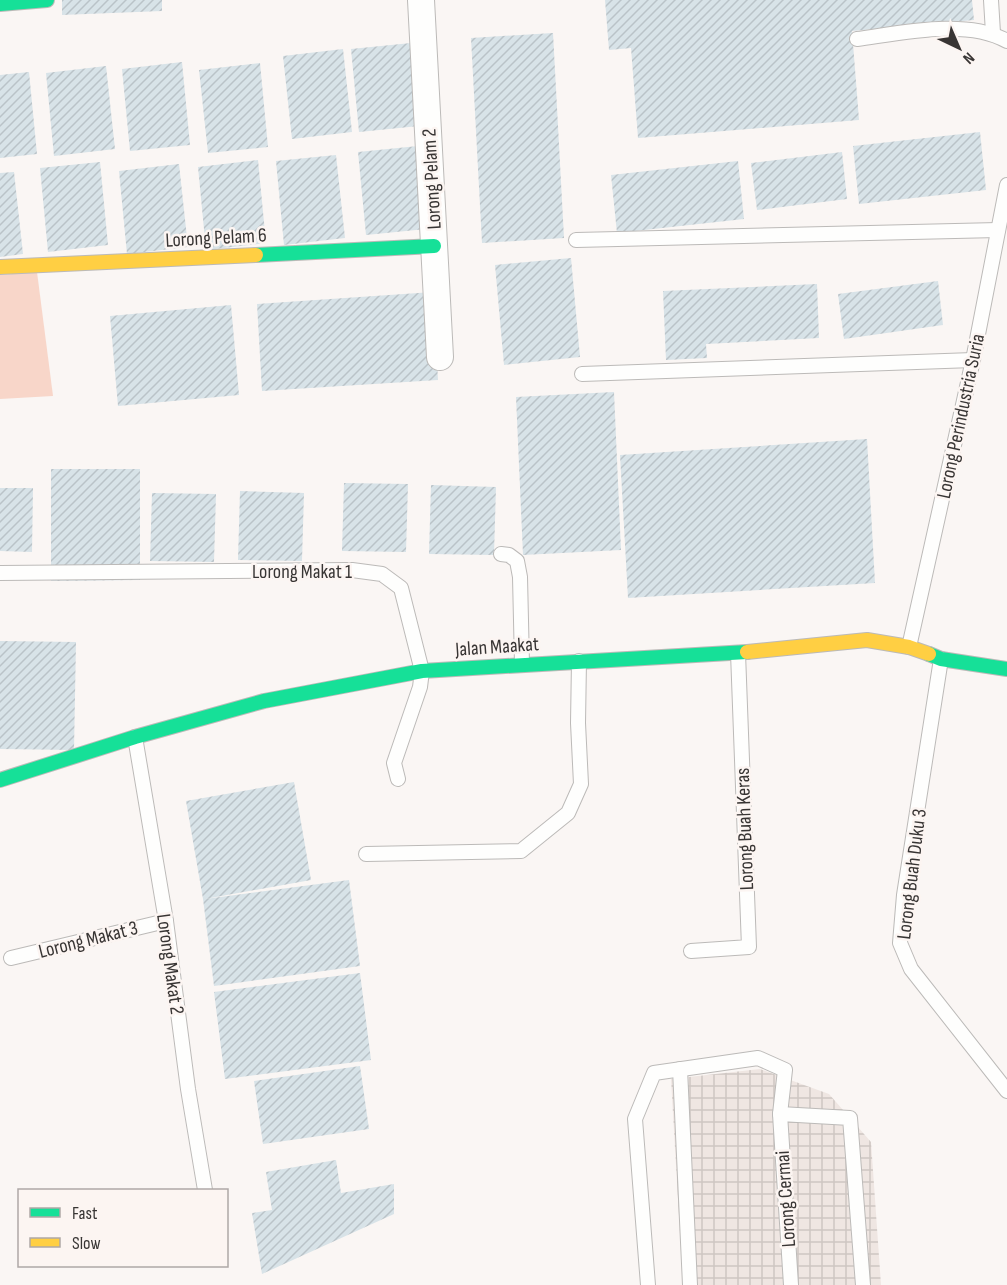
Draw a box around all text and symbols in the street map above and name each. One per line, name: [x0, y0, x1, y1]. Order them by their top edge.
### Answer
north arrow: [929, 18, 989, 78]
text: N: [959, 48, 978, 68]
street label: Lorong Pelam 2: [417, 128, 447, 230]
street label: Lorong Pelam 6: [165, 223, 267, 253]
street label: Lorong Perindustria Suria: [932, 332, 990, 501]
street label: Lorong Makat 1: [252, 560, 352, 584]
street label: Jalan Maakat: [453, 632, 540, 662]
street label: Lorong Buah Keras: [731, 767, 759, 891]
street label: Lorong Buah Duku 3: [892, 807, 932, 941]
street label: Lorong Makat 2: [151, 912, 189, 1016]
street label: Lorong Makat 3: [36, 916, 140, 964]
street label: Lorong Cermai: [771, 1150, 801, 1248]
legend: [18, 1189, 228, 1267]
text: Fast: [72, 1203, 98, 1224]
text: Slow: [72, 1233, 101, 1254]

